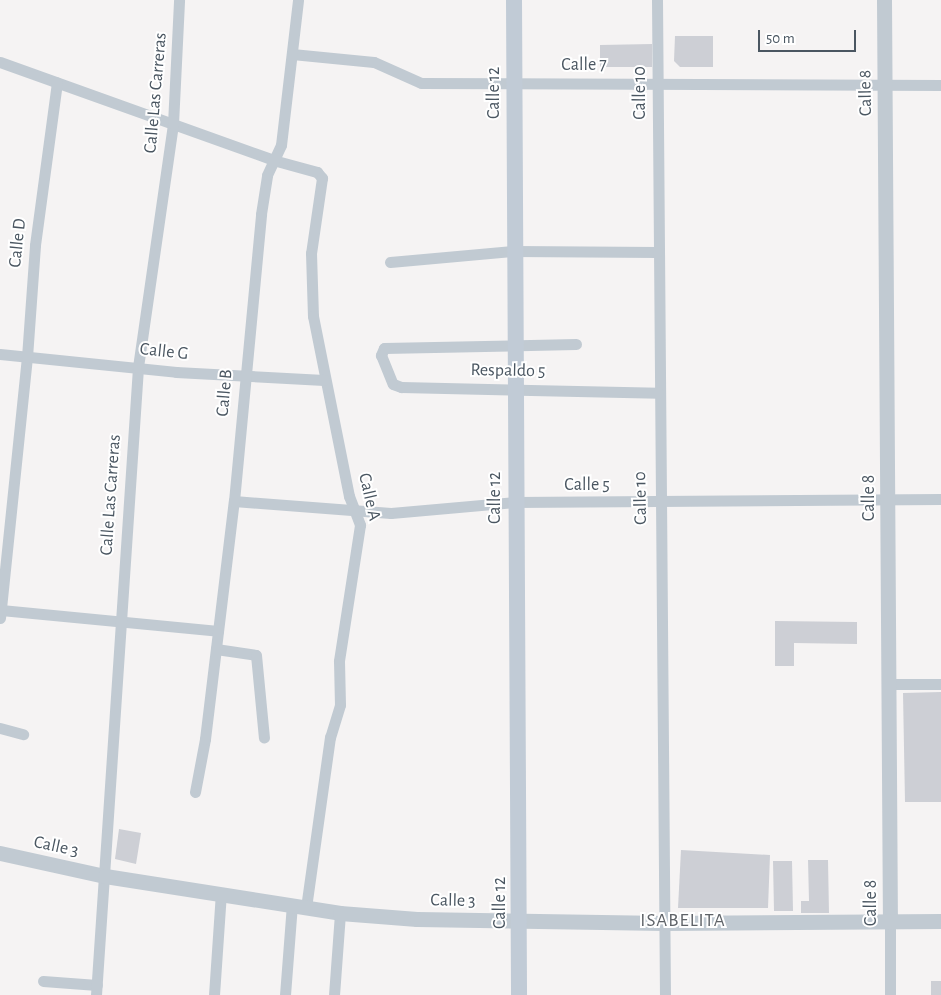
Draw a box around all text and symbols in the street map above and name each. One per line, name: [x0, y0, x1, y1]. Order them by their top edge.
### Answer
scale bar: [761, 20, 858, 52]
text: 50 m: [766, 31, 795, 46]
street label: Calle Las Carreras: [140, 32, 172, 154]
street label: Calle 7: [561, 54, 607, 76]
street label: Calle 10: [629, 66, 651, 120]
street label: Calle 12: [483, 67, 505, 119]
street label: Calle 8: [855, 70, 877, 116]
street label: Calle D: [5, 217, 31, 269]
street label: Calle G: [139, 339, 189, 365]
street label: Respaldo 5: [470, 360, 546, 382]
street label: Calle B: [212, 368, 238, 418]
street label: Calle Las Carreras: [96, 434, 126, 556]
street label: Calle A: [353, 471, 385, 523]
street label: Calle 10: [630, 471, 652, 525]
street label: Calle 12: [484, 472, 506, 524]
street label: Calle 5: [564, 474, 610, 496]
street label: Calle 8: [858, 475, 880, 521]
street label: Calle 3: [32, 832, 80, 862]
street label: Calle 12: [489, 877, 511, 929]
street label: Calle 8: [860, 880, 882, 926]
street label: Calle 3: [430, 890, 476, 912]
district label: ISABELITA: [639, 910, 727, 932]

